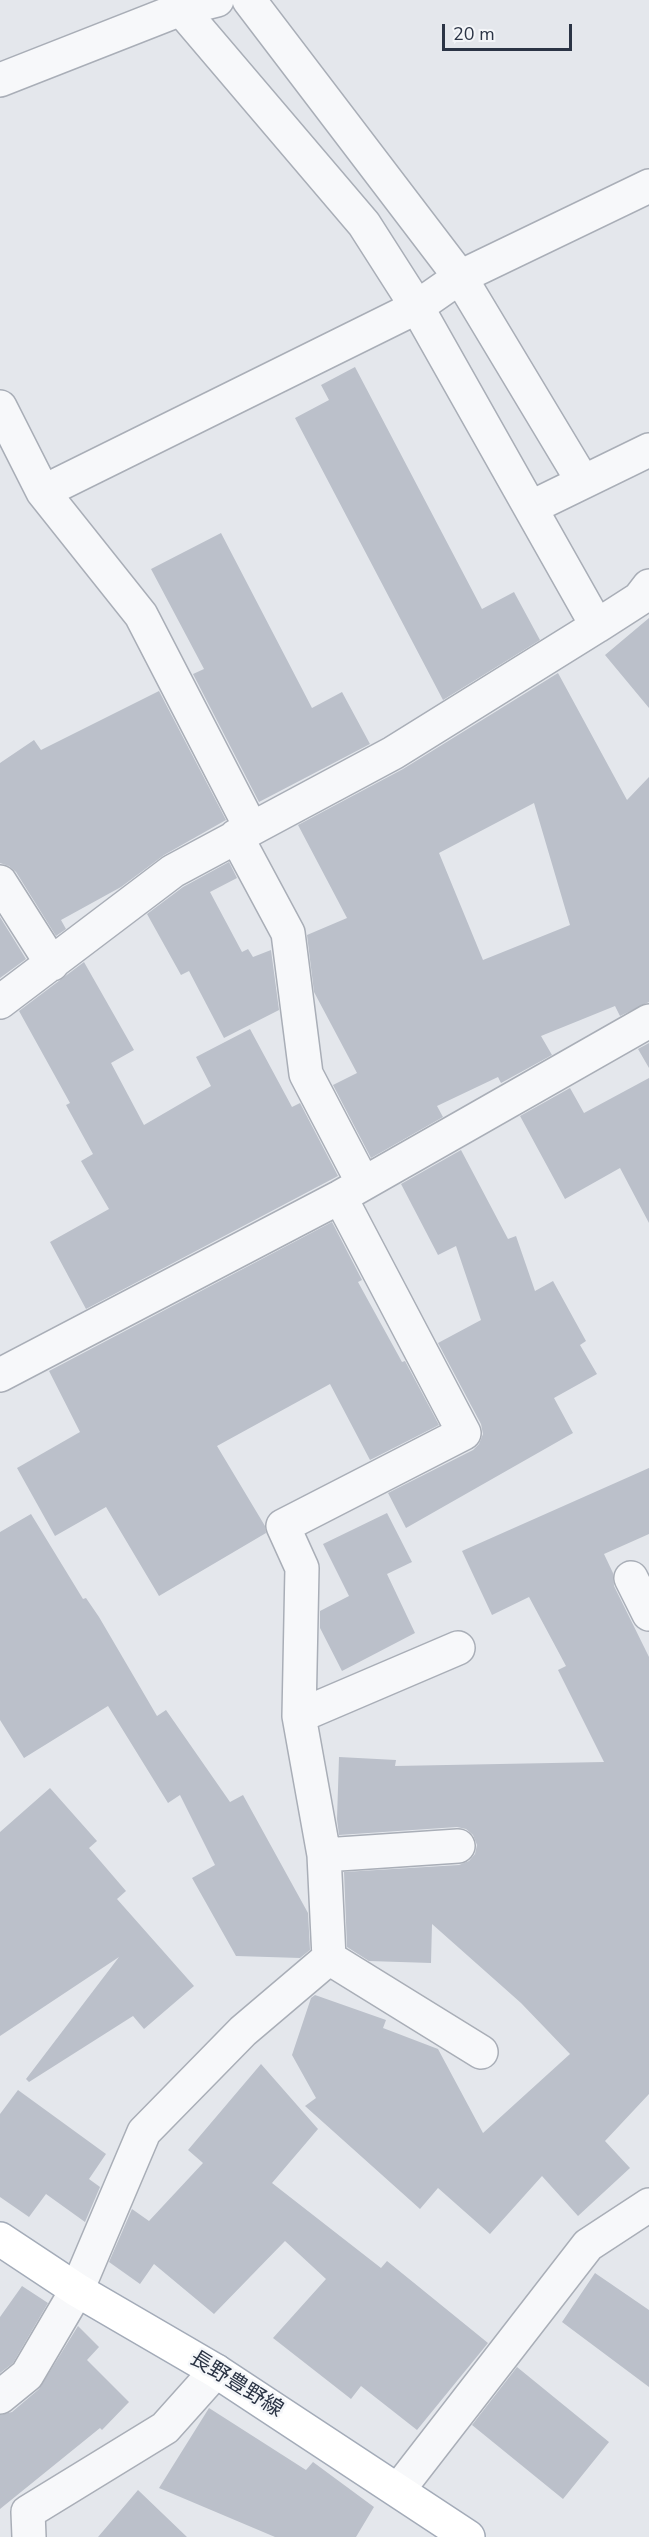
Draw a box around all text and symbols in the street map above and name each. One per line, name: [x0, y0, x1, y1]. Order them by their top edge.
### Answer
scale bar: [445, 12, 576, 50]
text: 20 m: [453, 22, 495, 46]
street label: 長野豊野線: [185, 2346, 287, 2424]

